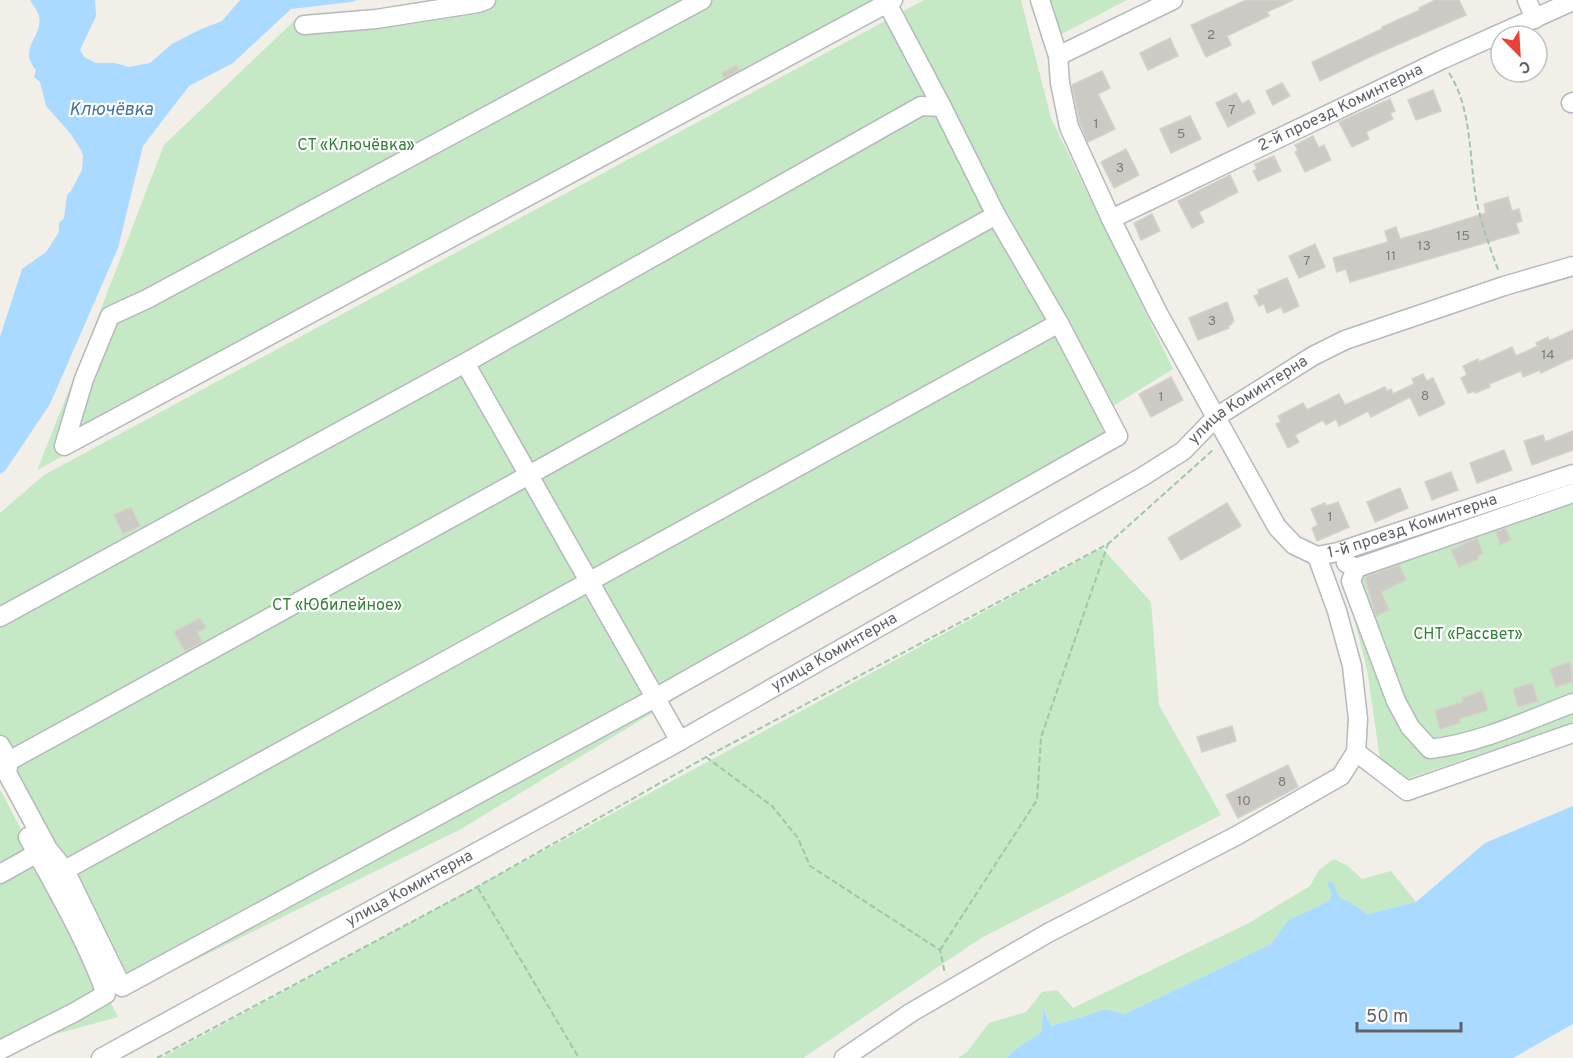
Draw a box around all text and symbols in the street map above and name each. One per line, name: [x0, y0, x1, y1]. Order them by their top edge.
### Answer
north arrow: [1489, 24, 1549, 84]
house number: 2: [1207, 27, 1215, 44]
text: С: [1516, 55, 1533, 77]
street label: 2-й проезд Коминтерна: [1255, 60, 1427, 157]
water label: Ключёвка: [69, 99, 154, 122]
house number: 7: [1228, 102, 1236, 119]
house number: 1: [1093, 116, 1099, 133]
house number: 5: [1177, 126, 1185, 143]
park label: СТ «Ключёвка»: [297, 136, 415, 156]
house number: 3: [1116, 160, 1124, 177]
house number: 15: [1456, 228, 1470, 245]
house number: 13: [1417, 238, 1431, 255]
house number: 11: [1386, 248, 1396, 265]
house number: 7: [1303, 253, 1311, 270]
house number: 3: [1208, 313, 1216, 330]
house number: 14: [1541, 347, 1555, 364]
street label: улица Коминтерна: [1184, 352, 1312, 449]
house number: 8: [1421, 388, 1429, 405]
house number: 1: [1158, 389, 1164, 406]
street label: 1-й проезд Коминтерна: [1326, 490, 1500, 564]
house number: 1: [1327, 509, 1333, 526]
park label: СТ «Юбилейное»: [272, 596, 402, 616]
street label: улица Коминтерна: [768, 609, 901, 696]
park label: СНТ «Рассвет»: [1413, 625, 1523, 645]
house number: 8: [1278, 774, 1286, 791]
house number: 10: [1237, 793, 1251, 810]
street label: улица Коминтерна: [343, 846, 477, 932]
scale bar: [1357, 995, 1460, 1033]
text: 50 m: [1366, 1006, 1408, 1029]

